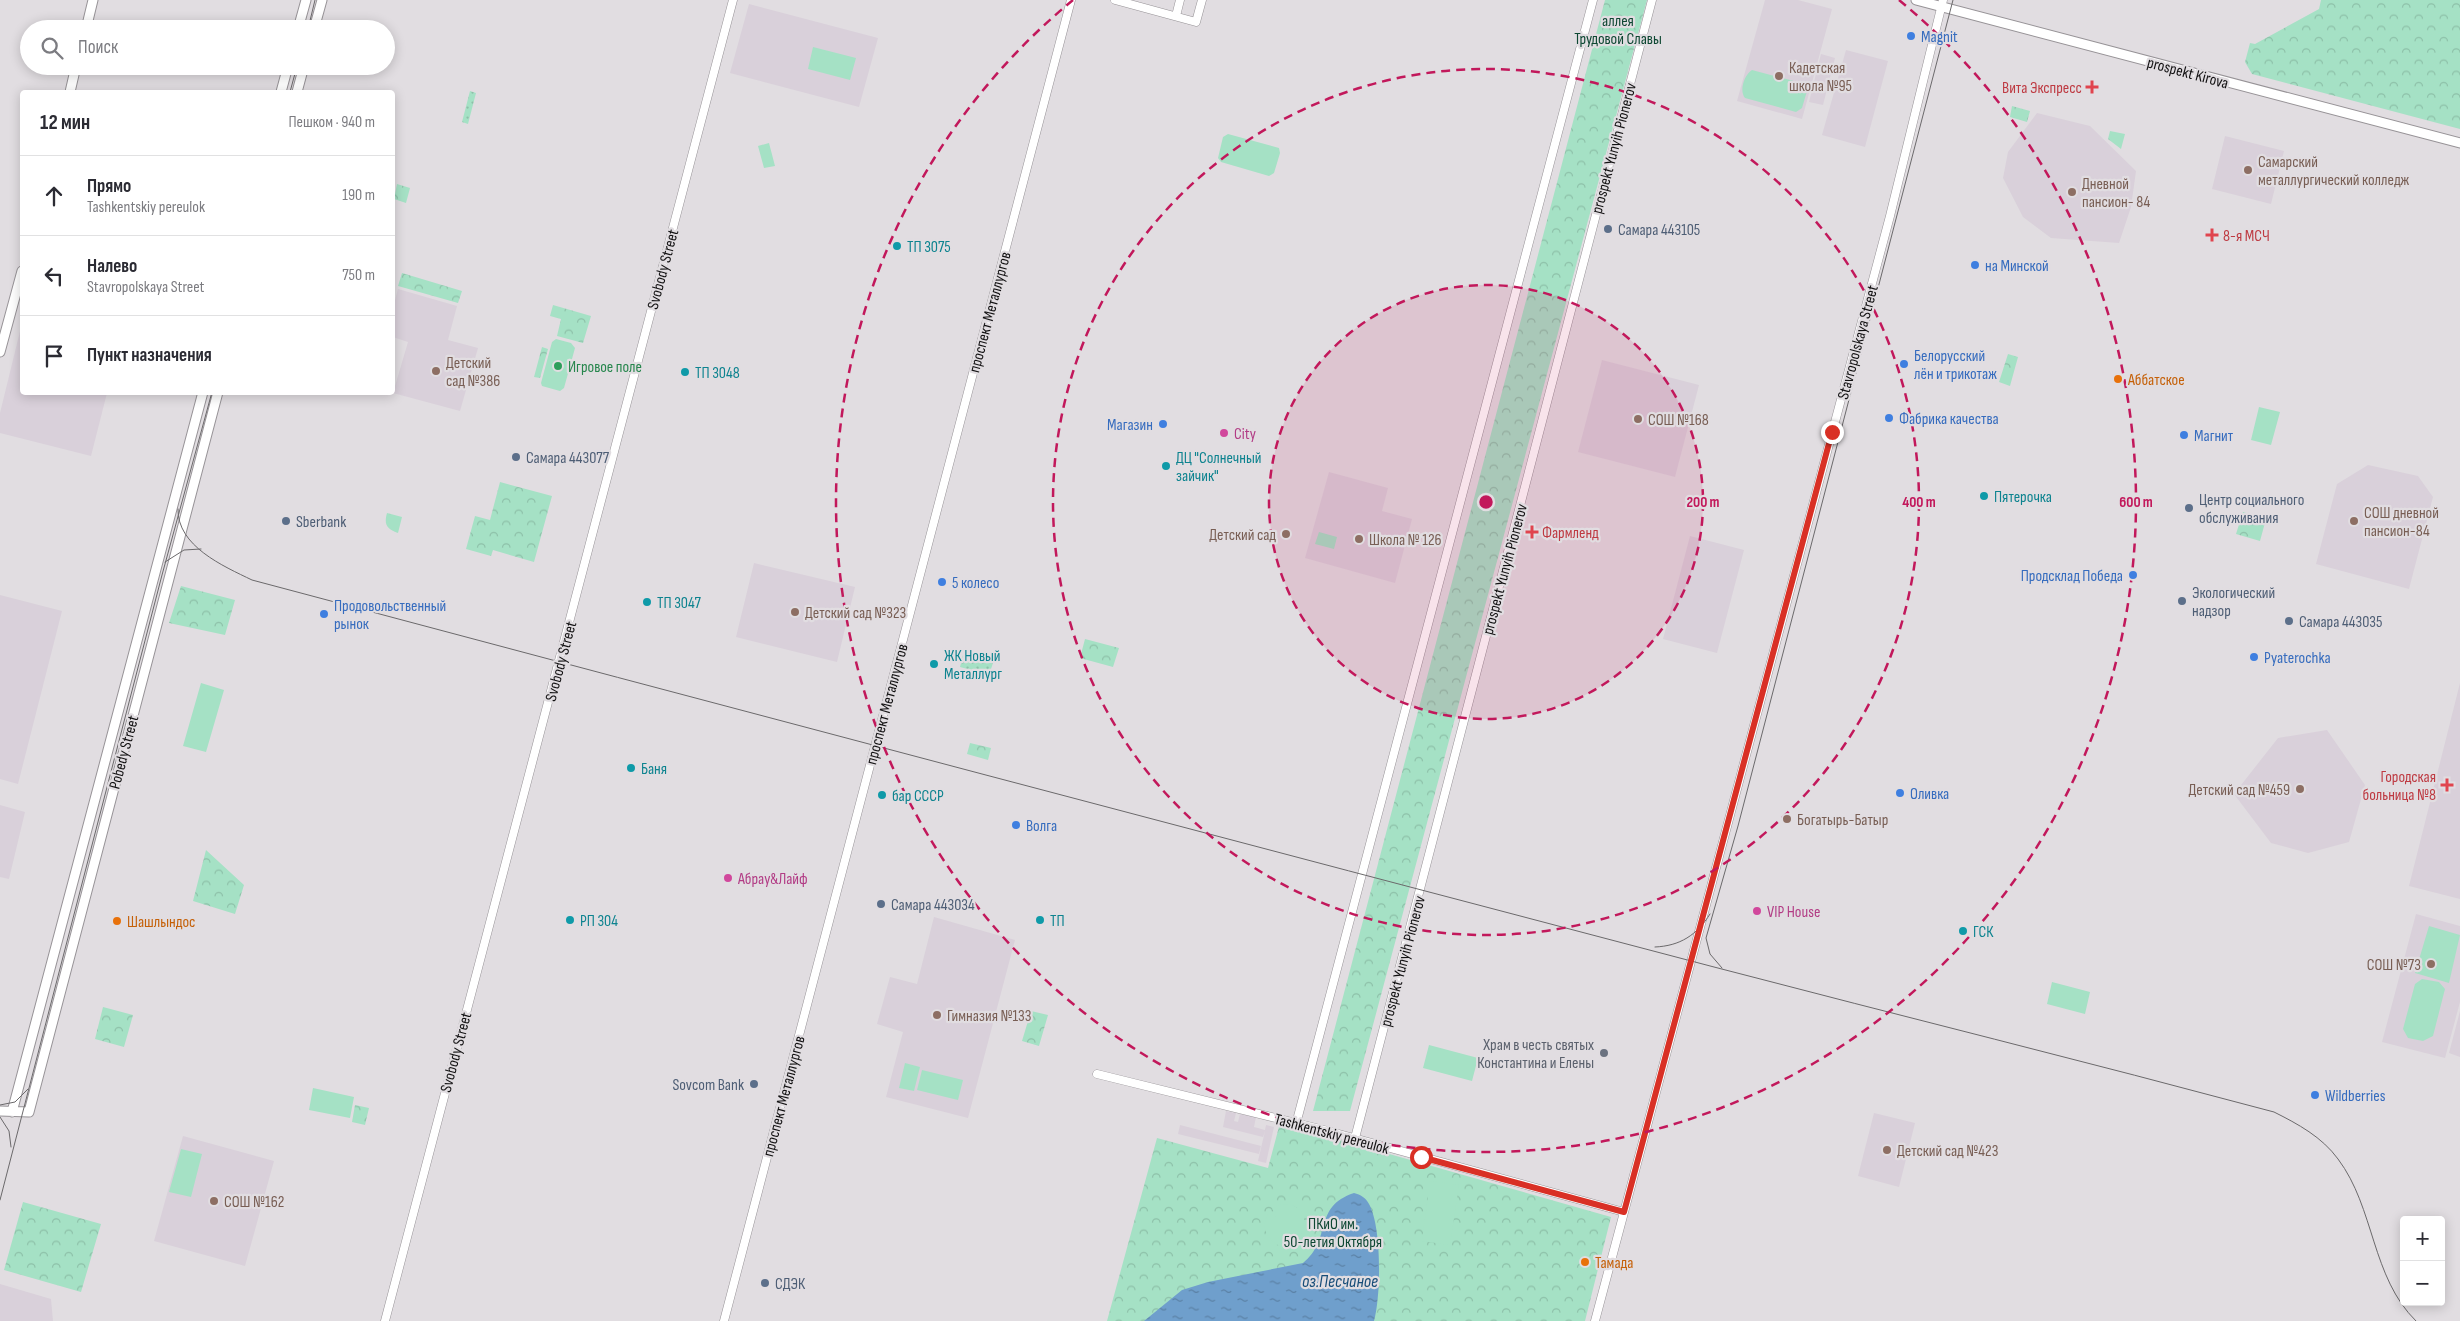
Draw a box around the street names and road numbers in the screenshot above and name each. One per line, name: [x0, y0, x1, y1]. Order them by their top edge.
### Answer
street label: prospekt Kirova: [2145, 54, 2230, 93]
street label: prospekt Yunyih Pionerov: [1588, 81, 1641, 216]
street label: Svobody Street: [644, 227, 683, 311]
street label: проспект Металлургов: [965, 250, 1016, 375]
street label: Stavropolskaya Street: [1834, 283, 1883, 402]
street label: prospekt Yunyih Pionerov: [1479, 502, 1532, 637]
street label: Svobody Street: [542, 619, 581, 703]
street label: проспект Металлургов: [862, 642, 913, 767]
street label: Pobedy Street: [105, 713, 143, 791]
street label: prospekt Yunyih Pionerov: [1377, 894, 1430, 1029]
street label: Svobody Street: [437, 1010, 476, 1094]
street label: проспект Металлургов: [759, 1034, 810, 1159]
street label: Tashkentskiy pereulok: [1272, 1110, 1391, 1159]

